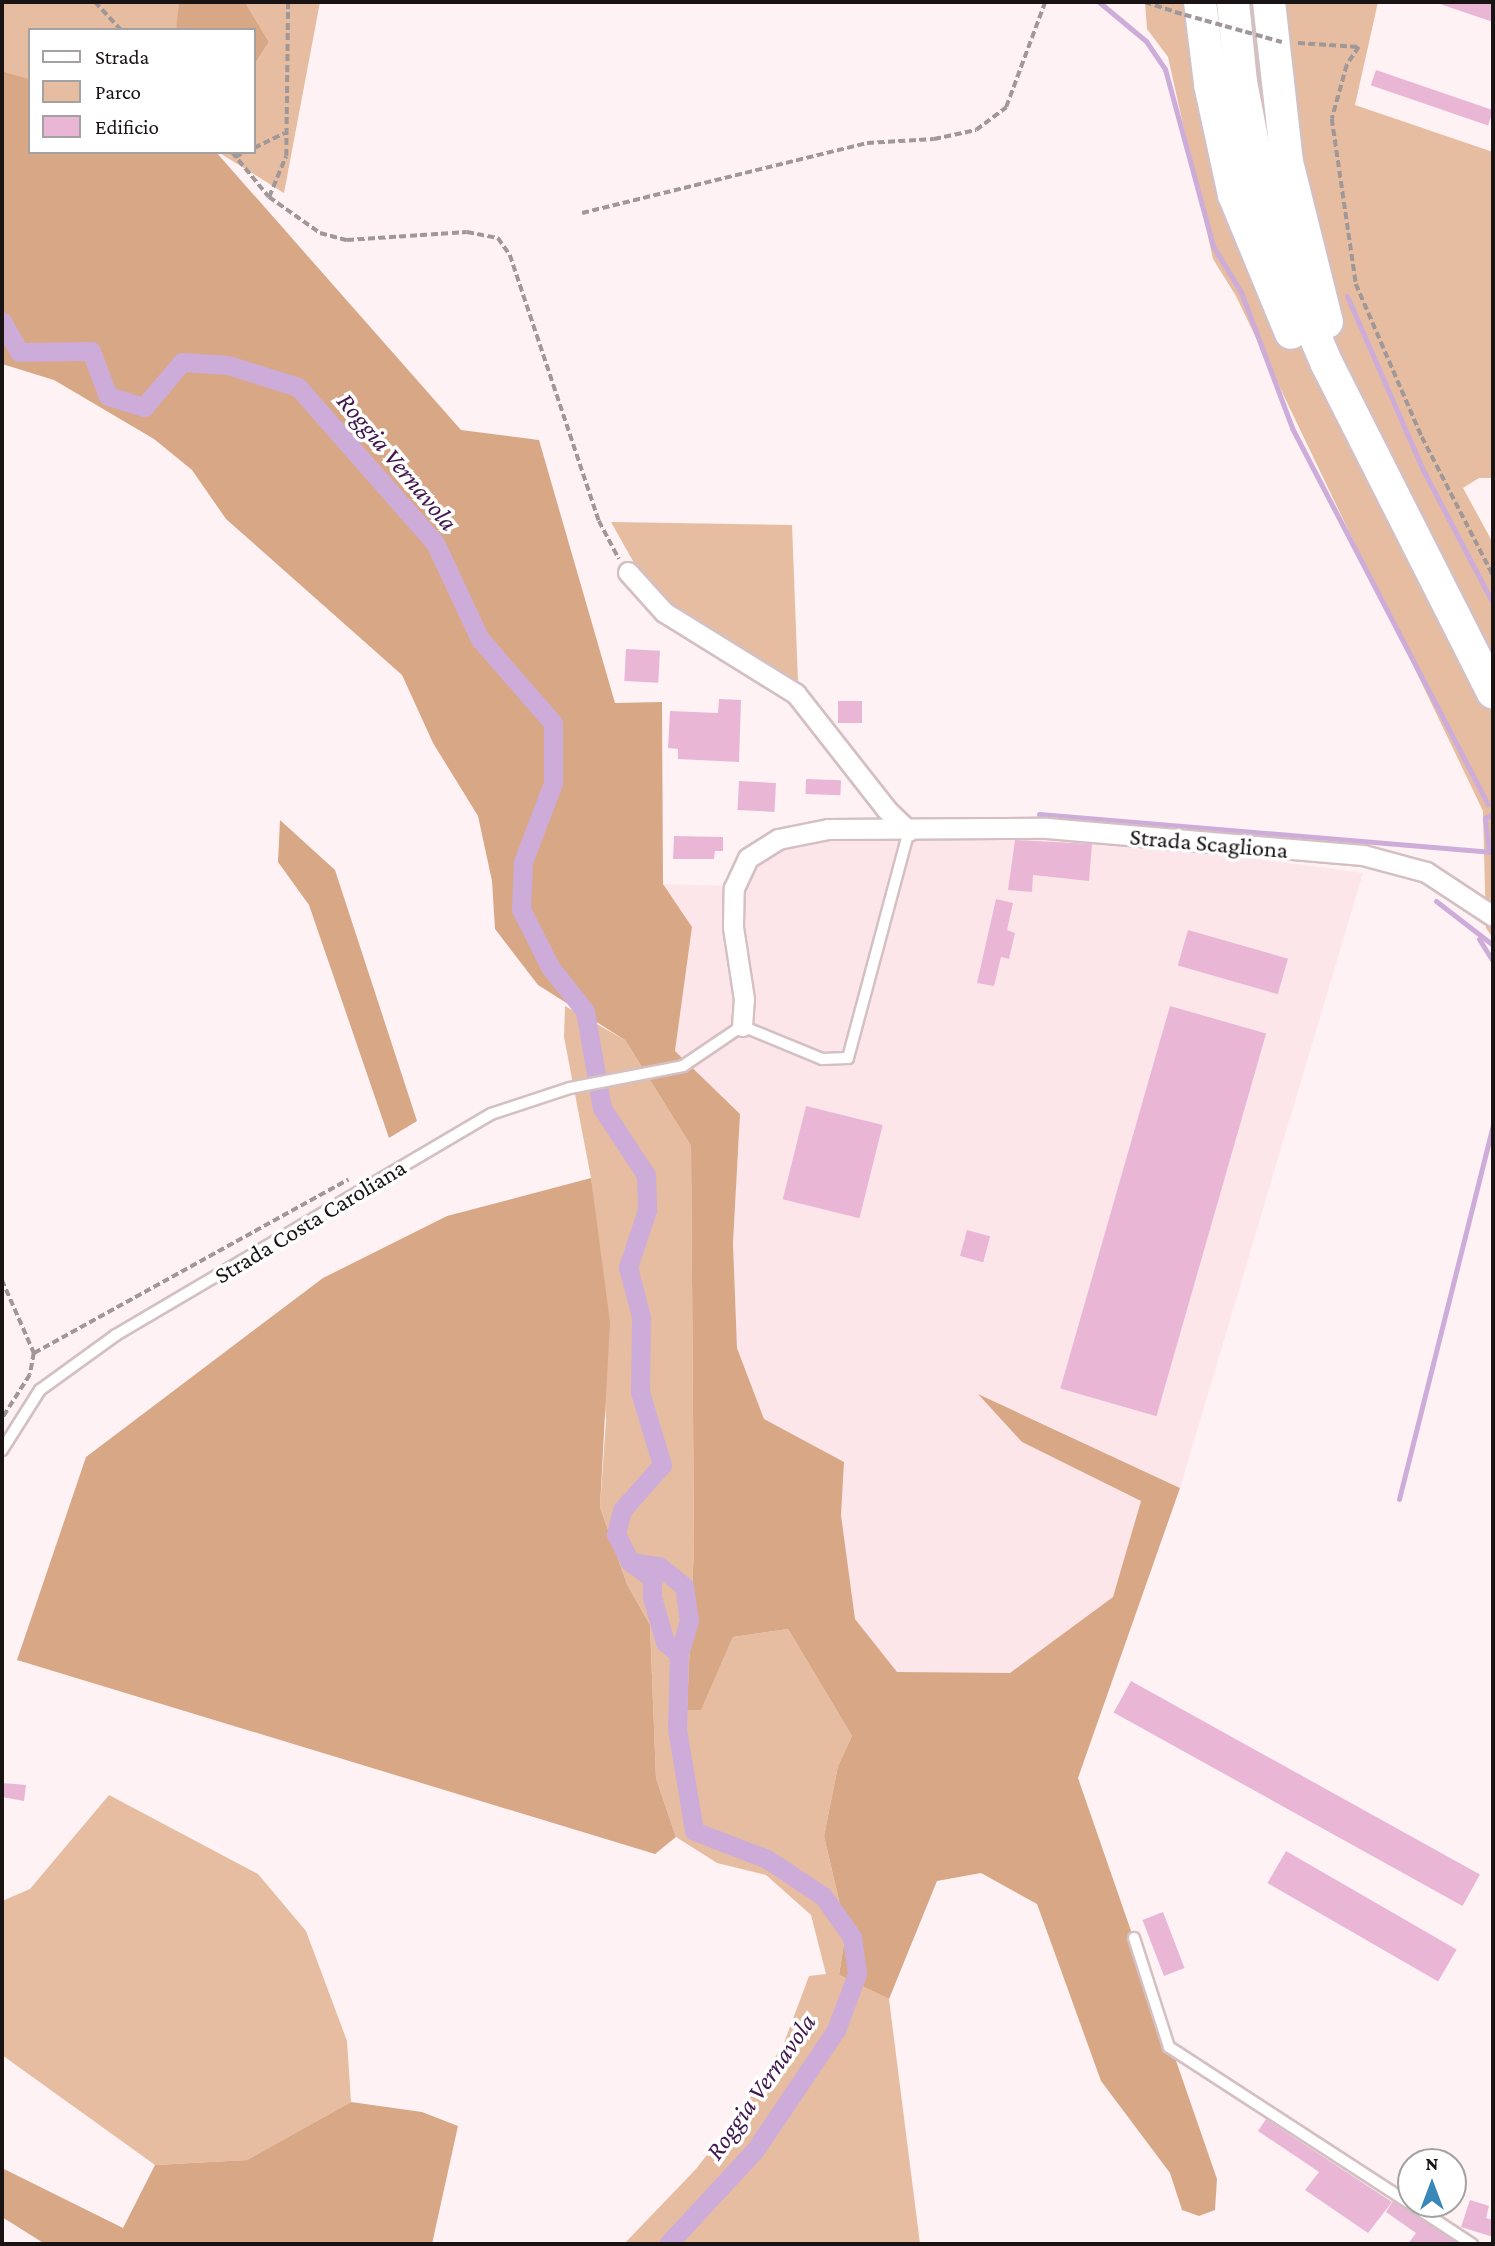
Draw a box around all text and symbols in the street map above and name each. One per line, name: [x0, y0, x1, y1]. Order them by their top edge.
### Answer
legend: [28, 28, 256, 154]
text: Strada: [95, 45, 149, 69]
text: Parco: [95, 80, 141, 104]
text: Edificio: [95, 115, 159, 139]
water label: Roggia Vernavola: [330, 386, 464, 538]
street label: Strada Scagliona: [1129, 822, 1289, 864]
street label: Strada Costa Caroliana: [209, 1152, 411, 1290]
water label: Roggia Vernavola: [699, 2008, 823, 2166]
north arrow: [1397, 2148, 1467, 2218]
text: N: [1426, 2153, 1438, 2174]

